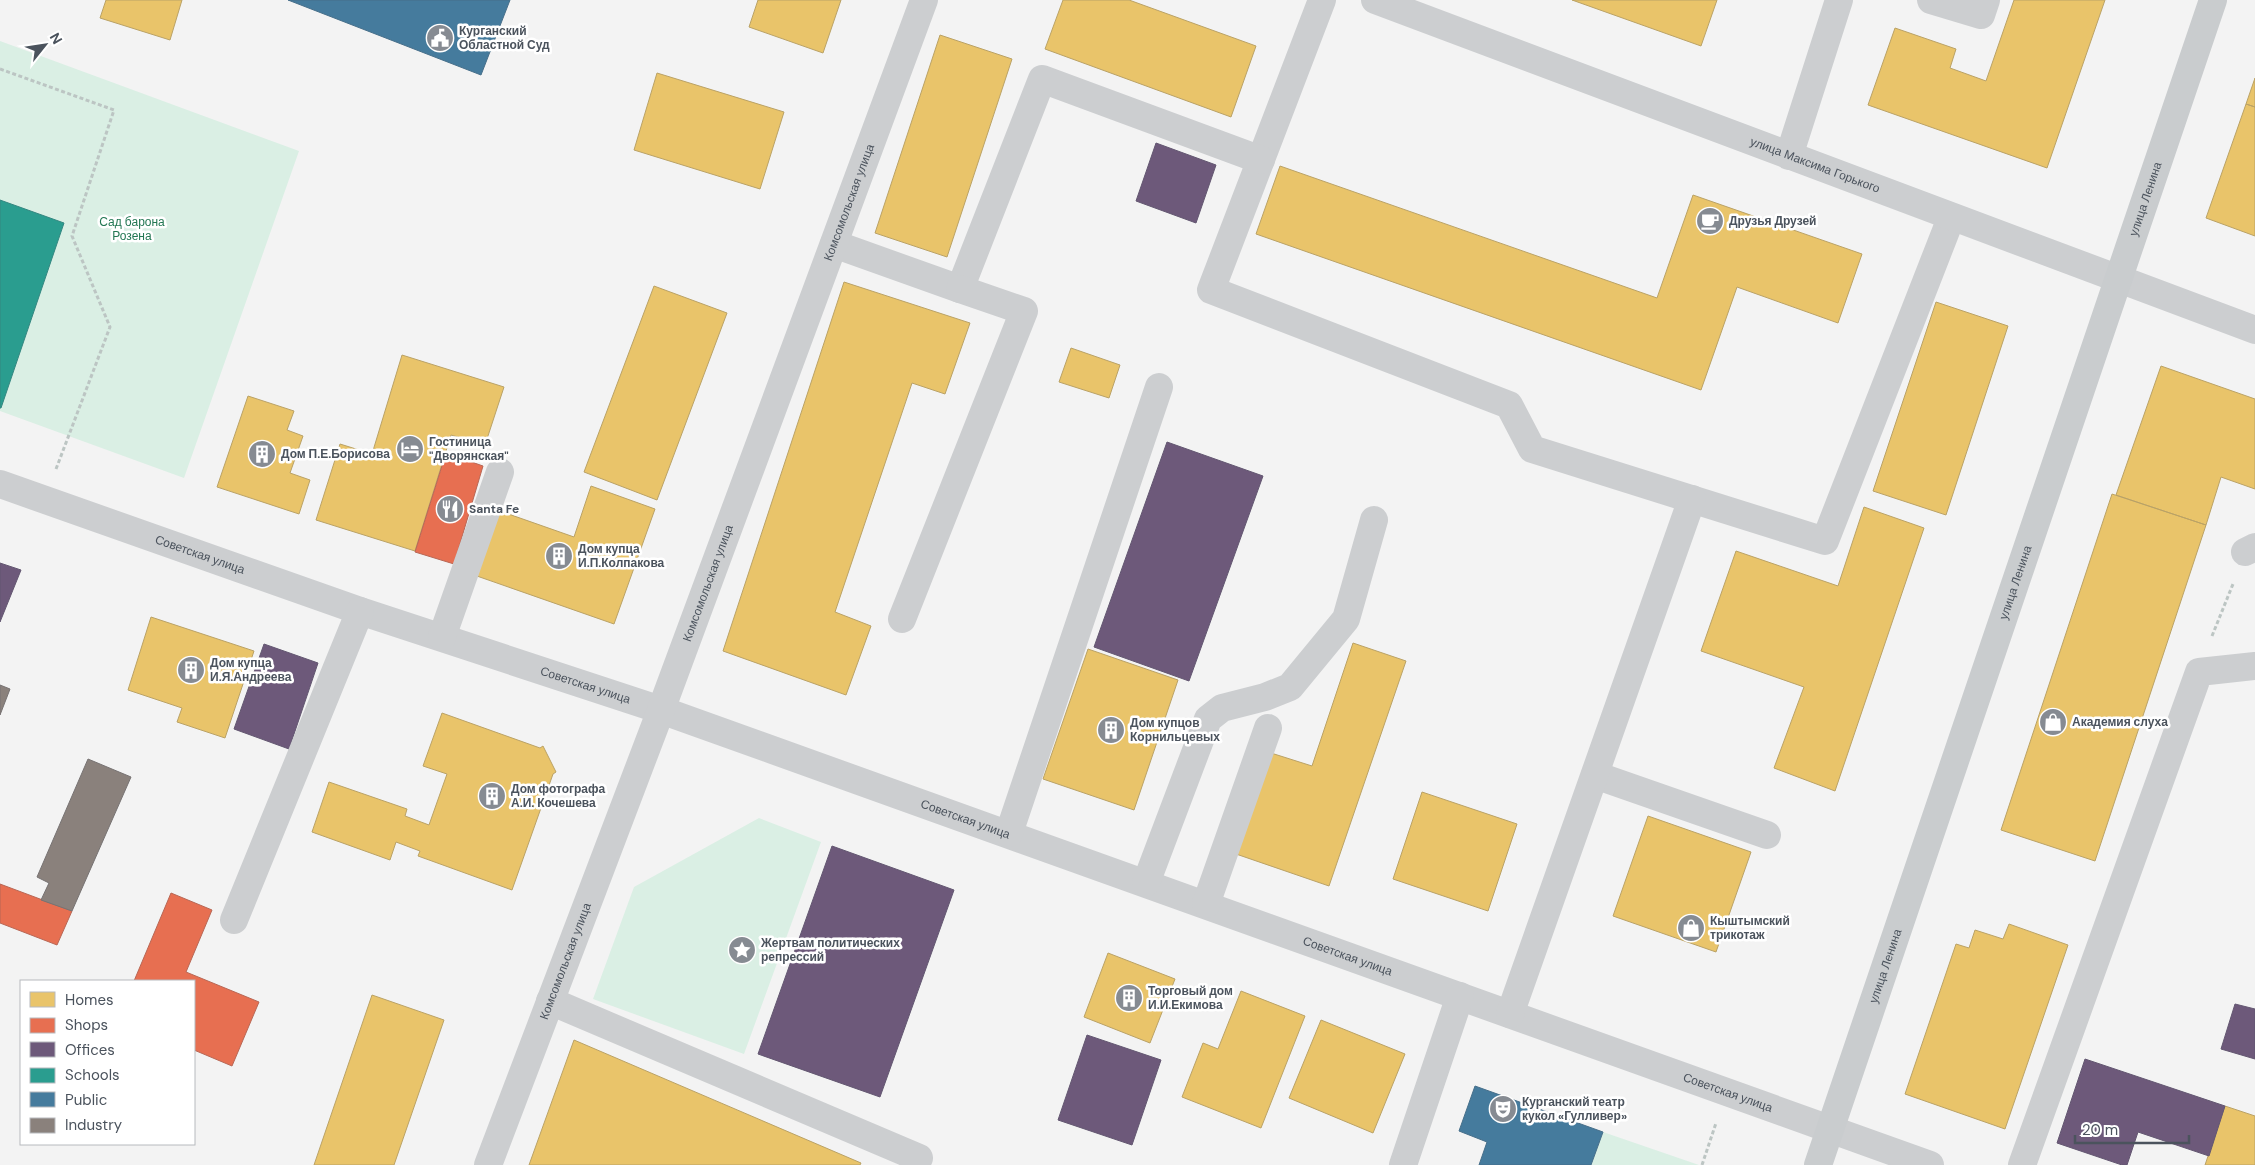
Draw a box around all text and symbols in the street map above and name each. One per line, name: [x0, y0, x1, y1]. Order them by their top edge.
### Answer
north arrow: [20, 20, 70, 70]
public building icon: Курганский Областной Суд: [425, 23, 455, 53]
place label: Курганский Областной Суд: [459, 23, 550, 53]
text: N: [46, 30, 67, 47]
street label: улица Максима Горького: [1748, 133, 1883, 197]
street label: Комсомольская улица: [820, 141, 878, 263]
street label: улица Ленина: [2126, 159, 2166, 238]
cafe icon: Друзья Друзей: [1695, 206, 1725, 236]
place label: Друзья Друзей: [1729, 213, 1817, 229]
park label: Сад барона Розена: [99, 214, 165, 244]
hotel icon: Гостиница "Дворянская": [395, 434, 425, 464]
place label: Гостиница "Дворянская": [429, 434, 509, 464]
building icon: Дом П.Е.Борисова: [247, 439, 277, 469]
place label: Дом П.Е.Борисова: [281, 446, 390, 462]
restaurant icon: Santa Fe: [435, 494, 465, 524]
place label: Santa Fe: [469, 501, 519, 517]
street label: Комсомольская улица: [679, 522, 737, 644]
street label: Советская улица: [153, 531, 247, 578]
building icon: Дом купца И.П.Колпакова: [544, 541, 574, 571]
place label: Дом купца И.П.Колпакова: [578, 541, 665, 571]
street label: улица Ленина: [1995, 543, 2036, 622]
building icon: Дом купца И.Я.Андреева: [176, 655, 206, 685]
place label: Дом купца И.Я.Андреева: [210, 655, 292, 685]
street label: Советская улица: [538, 663, 633, 708]
shop icon: Академия слуха: [2038, 707, 2068, 737]
place label: Академия слуха: [2072, 714, 2168, 730]
building icon: Дом купцов Корнильцевых: [1096, 715, 1126, 745]
place label: Дом купцов Корнильцевых: [1130, 715, 1220, 745]
building icon: Дом фотографа А.И. Кочешева: [477, 781, 507, 811]
place label: Дом фотографа А.И. Кочешева: [511, 781, 605, 811]
street label: Советская улица: [918, 796, 1013, 843]
street label: Комсомольская улица: [536, 900, 595, 1022]
shop icon: Кыштымский трикотаж: [1676, 913, 1706, 943]
place label: Кыштымский трикотаж: [1710, 913, 1790, 943]
street label: улица Ленина: [1865, 927, 1906, 1005]
street label: Советская улица: [1301, 933, 1395, 980]
place icon: Жертвам политических репрессий: [727, 935, 757, 965]
place label: Жертвам политических репрессий: [760, 935, 900, 965]
legend: [20, 980, 195, 1145]
building icon: Торговый дом И.И.Екимова: [1114, 983, 1144, 1013]
place label: Торговый дом И.И.Екимова: [1148, 983, 1233, 1013]
text: Homes: [65, 990, 114, 1010]
text: Shops: [65, 1015, 108, 1035]
text: Offices: [65, 1040, 115, 1060]
text: Schools: [65, 1065, 120, 1085]
street label: Советская улица: [1681, 1069, 1775, 1116]
text: Public: [65, 1090, 107, 1110]
theatre icon: Курганский театр кукол «Гулливер»: [1488, 1094, 1518, 1124]
place label: Курганский театр кукол «Гулливер»: [1522, 1094, 1627, 1124]
scale bar: [2075, 1112, 2189, 1144]
text: Industry: [65, 1115, 123, 1135]
text: 20 m: [2082, 1120, 2118, 1140]

